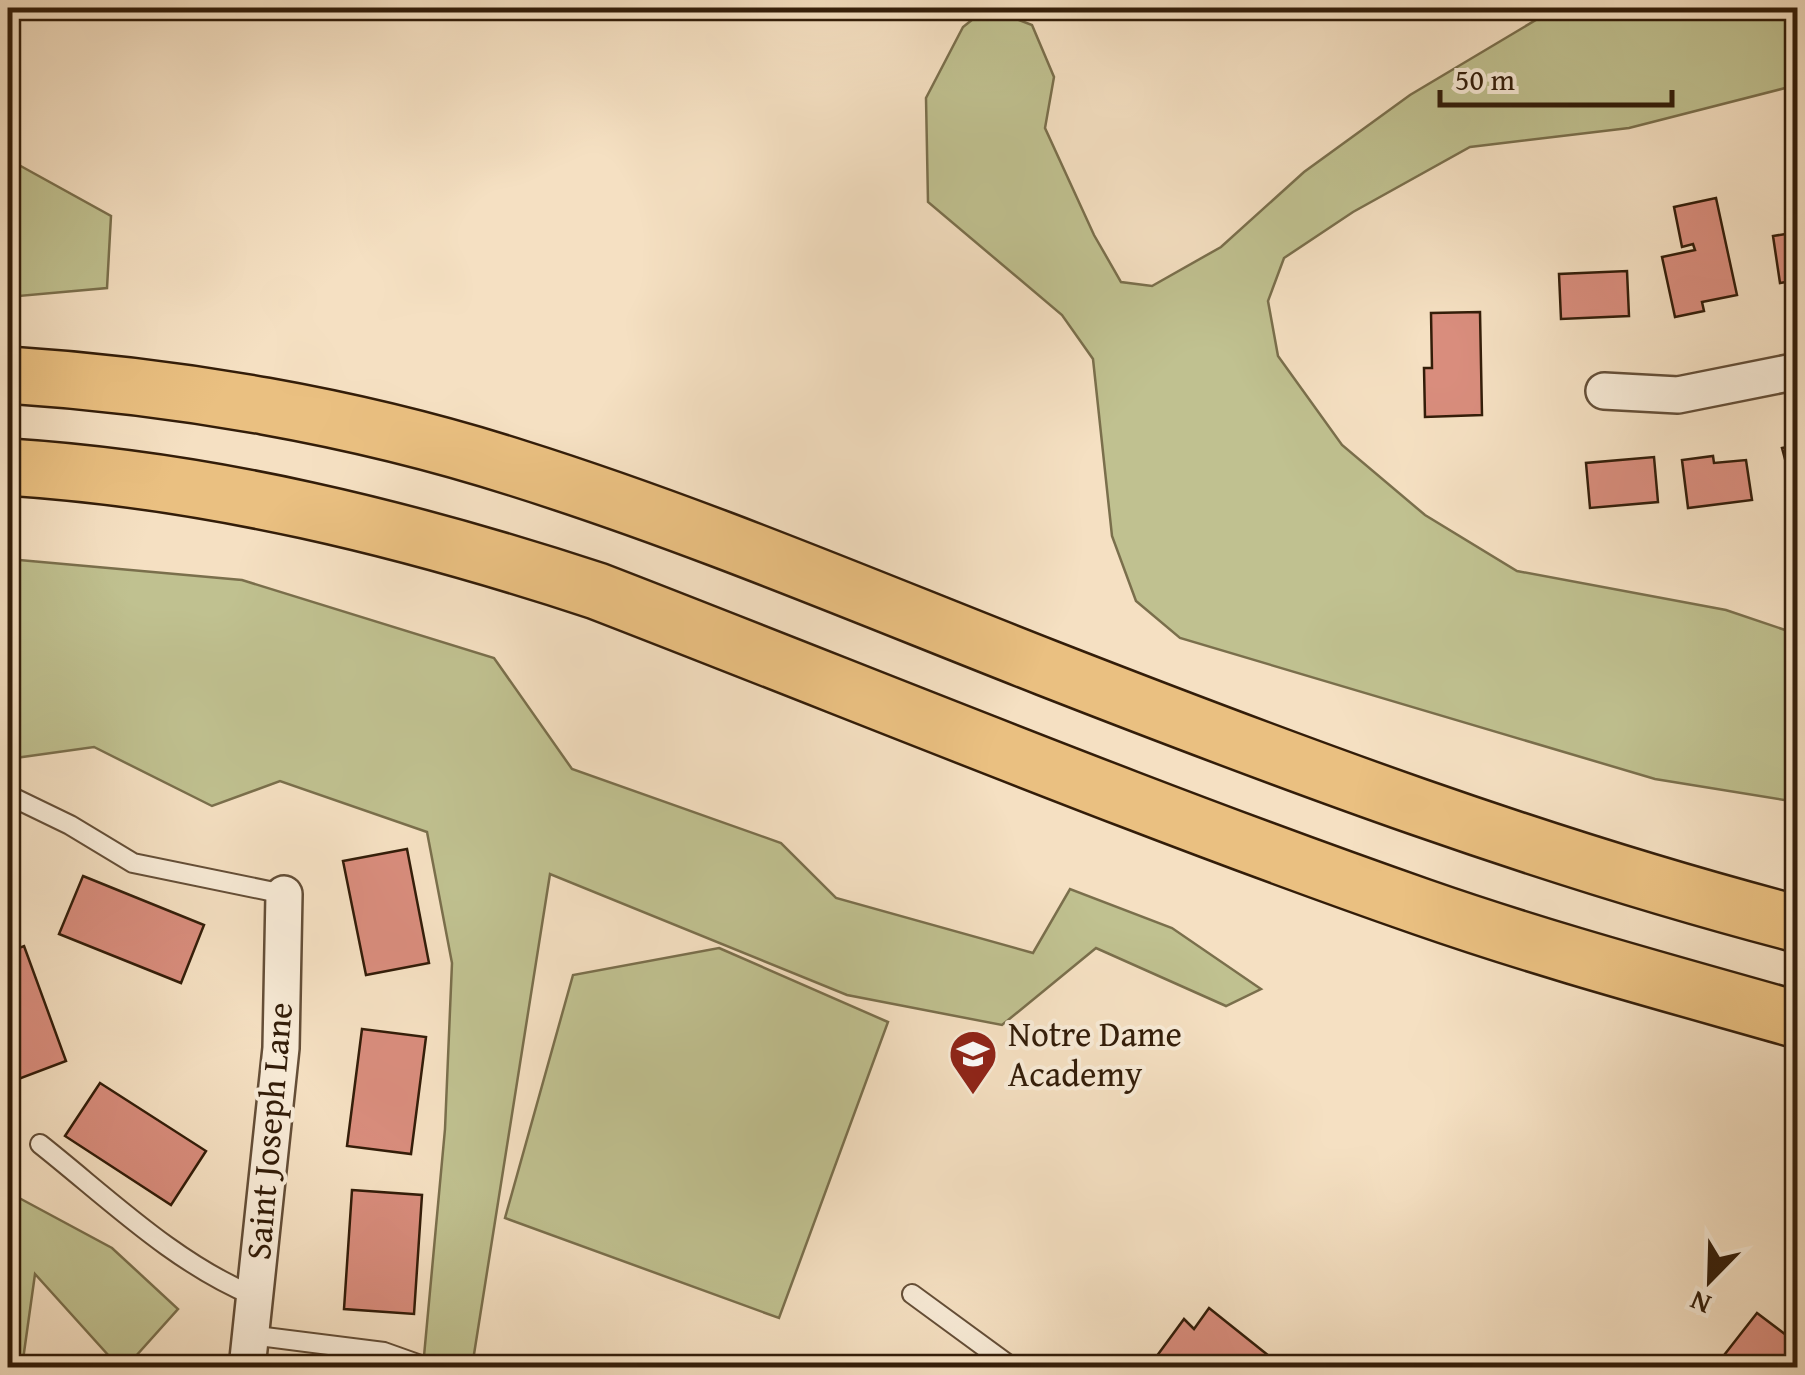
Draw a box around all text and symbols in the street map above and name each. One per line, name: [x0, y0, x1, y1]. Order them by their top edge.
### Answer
scale bar: [1440, 45, 1672, 107]
text: 50 m: [1455, 57, 1515, 101]
street label: Saint Joseph Lane: [232, 1000, 305, 1262]
place label: Notre Dame Academy: [1008, 1008, 1182, 1099]
school or university icon: Notre Dame Academy: [947, 1028, 999, 1096]
north arrow: [1660, 1230, 1760, 1330]
text: N: [1683, 1281, 1717, 1326]

